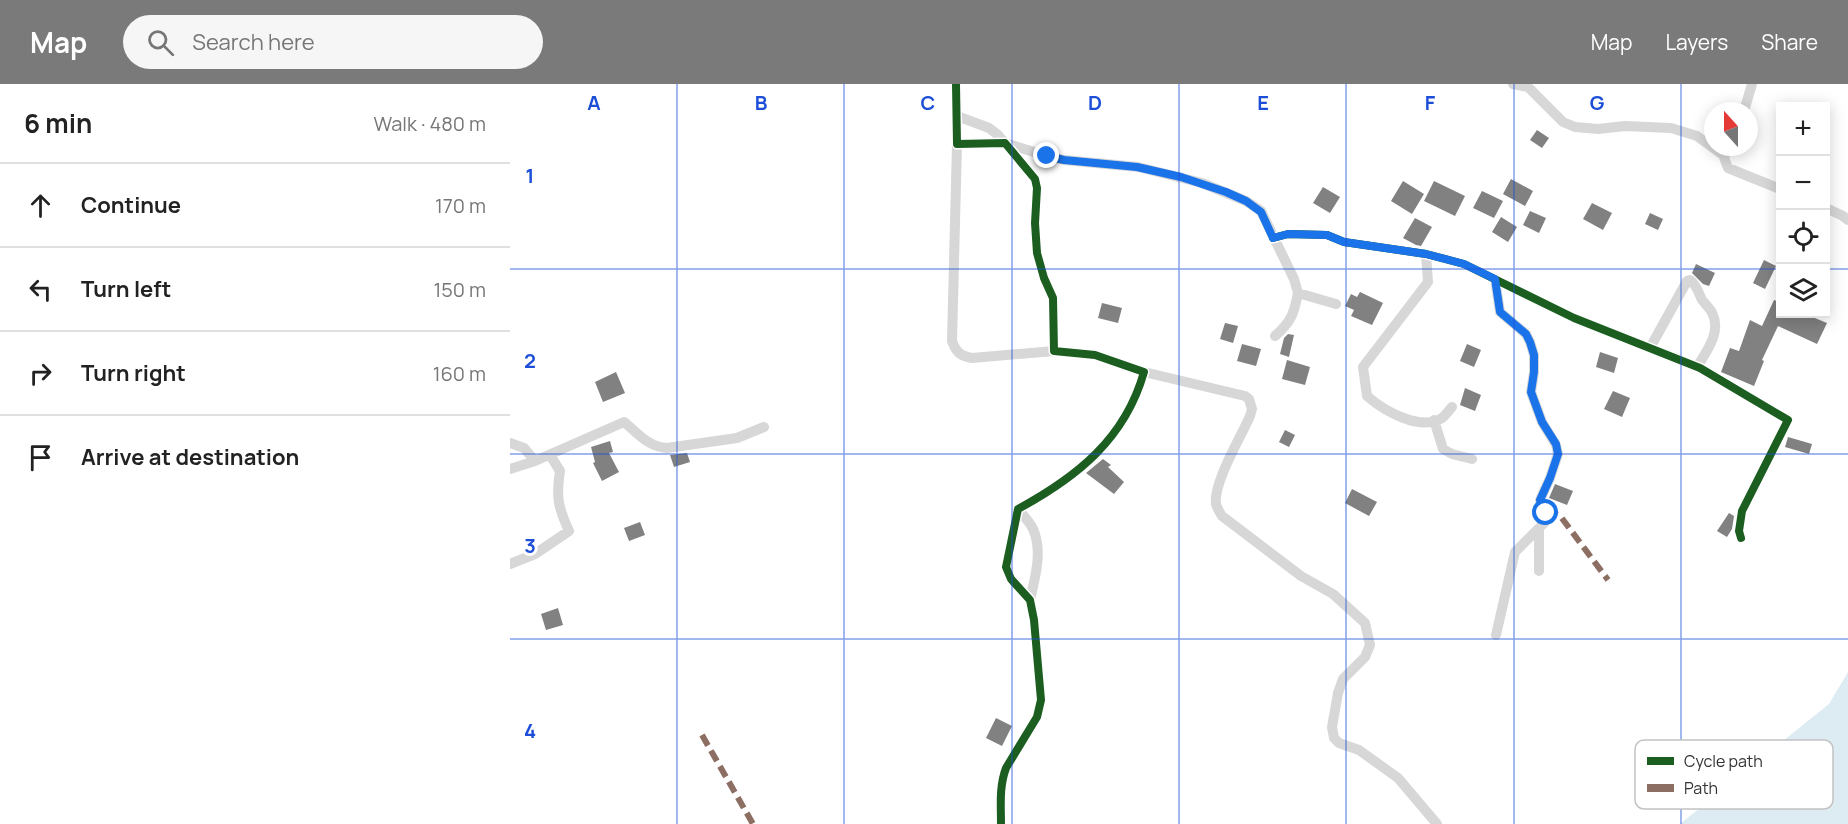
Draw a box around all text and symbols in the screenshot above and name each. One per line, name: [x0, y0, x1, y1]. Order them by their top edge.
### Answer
search box: [123, 15, 543, 69]
text: Map: [30, 23, 87, 61]
icon: search: [144, 26, 177, 59]
text: Search here: [192, 27, 315, 57]
text: Map: [1591, 28, 1632, 56]
text: Layers: [1665, 28, 1728, 56]
text: Share: [1761, 28, 1818, 56]
text: A: [587, 89, 601, 116]
text: B: [755, 89, 768, 116]
text: C: [921, 89, 935, 116]
text: D: [1088, 89, 1102, 116]
text: E: [1257, 89, 1269, 116]
text: F: [1425, 89, 1436, 116]
text: G: [1590, 89, 1605, 116]
north arrow: [1704, 102, 1758, 156]
map controls: [1776, 102, 1830, 318]
button: +: [1776, 102, 1830, 156]
text: 6 min: [24, 105, 92, 141]
text: Walk · 480 m: [373, 110, 486, 137]
route end: [1033, 142, 1059, 168]
button: −: [1776, 156, 1830, 210]
text: 1: [526, 162, 534, 189]
icon: ahead: [24, 189, 57, 222]
text: Continue: [81, 190, 181, 220]
text: 170 m: [435, 192, 486, 219]
button: locate: [1776, 210, 1830, 264]
button: layers: [1776, 264, 1830, 318]
icon: left: [24, 273, 57, 306]
text: Turn left: [81, 274, 171, 304]
text: 150 m: [433, 276, 486, 303]
text: 2: [524, 347, 536, 374]
icon: right: [24, 357, 57, 390]
text: Turn right: [81, 358, 186, 388]
text: 160 m: [433, 360, 486, 387]
icon: arrive: [24, 441, 57, 474]
text: Arrive at destination: [81, 442, 299, 472]
route start: [1532, 499, 1558, 525]
text: 3: [524, 532, 536, 559]
text: 4: [524, 717, 536, 744]
legend: [1635, 740, 1833, 809]
text: Cycle path: [1684, 750, 1763, 772]
text: Path: [1684, 777, 1718, 799]

